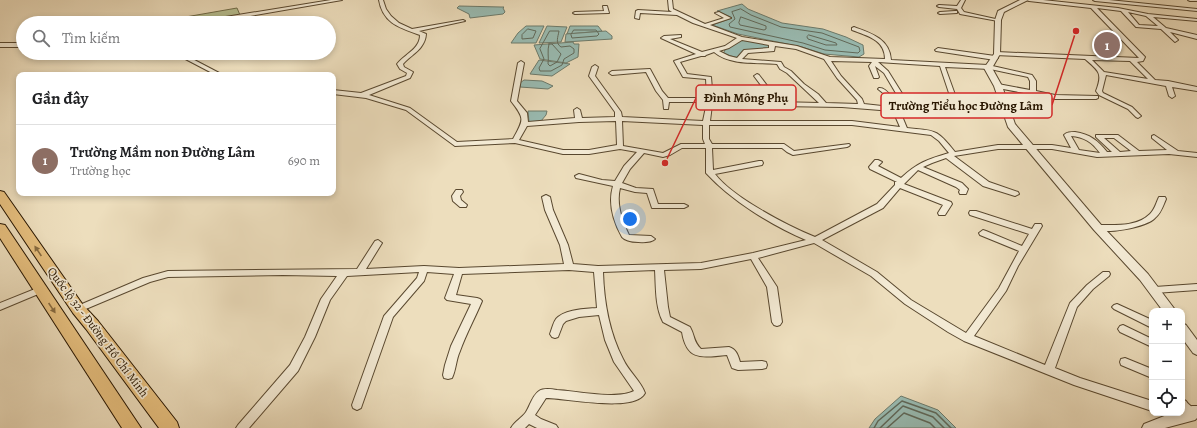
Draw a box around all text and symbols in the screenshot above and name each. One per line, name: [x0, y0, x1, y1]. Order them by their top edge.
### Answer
search box: [16, 16, 336, 60]
icon: search: [30, 27, 52, 49]
text: Tìm kiếm: [62, 28, 120, 48]
pin: 1: [1094, 30, 1120, 60]
callout: Đình Mông Phụ: [696, 85, 796, 110]
text: Gần đây: [32, 87, 89, 110]
text: Đình Mông Phụ: [704, 89, 789, 106]
callout: Trường Tiểu học Đường Lâm: [881, 93, 1052, 118]
text: Trường Tiểu học Đường Lâm: [889, 97, 1043, 114]
text: Trường Mầm non Đường Lâm: [70, 142, 255, 162]
text: 1: [43, 152, 47, 169]
text: 690 m: [288, 152, 320, 169]
text: Trường học: [70, 162, 131, 179]
your location: [620, 209, 640, 229]
one-way arrow: [34, 245, 42, 256]
street label: Quốc lộ 32 - Đường Hồ Chí Minh: [44, 264, 152, 401]
one-way arrow: [48, 303, 56, 313]
map controls: [1149, 308, 1185, 416]
button: +: [1149, 308, 1185, 344]
button: −: [1149, 344, 1185, 380]
button: locate: [1149, 380, 1185, 416]

